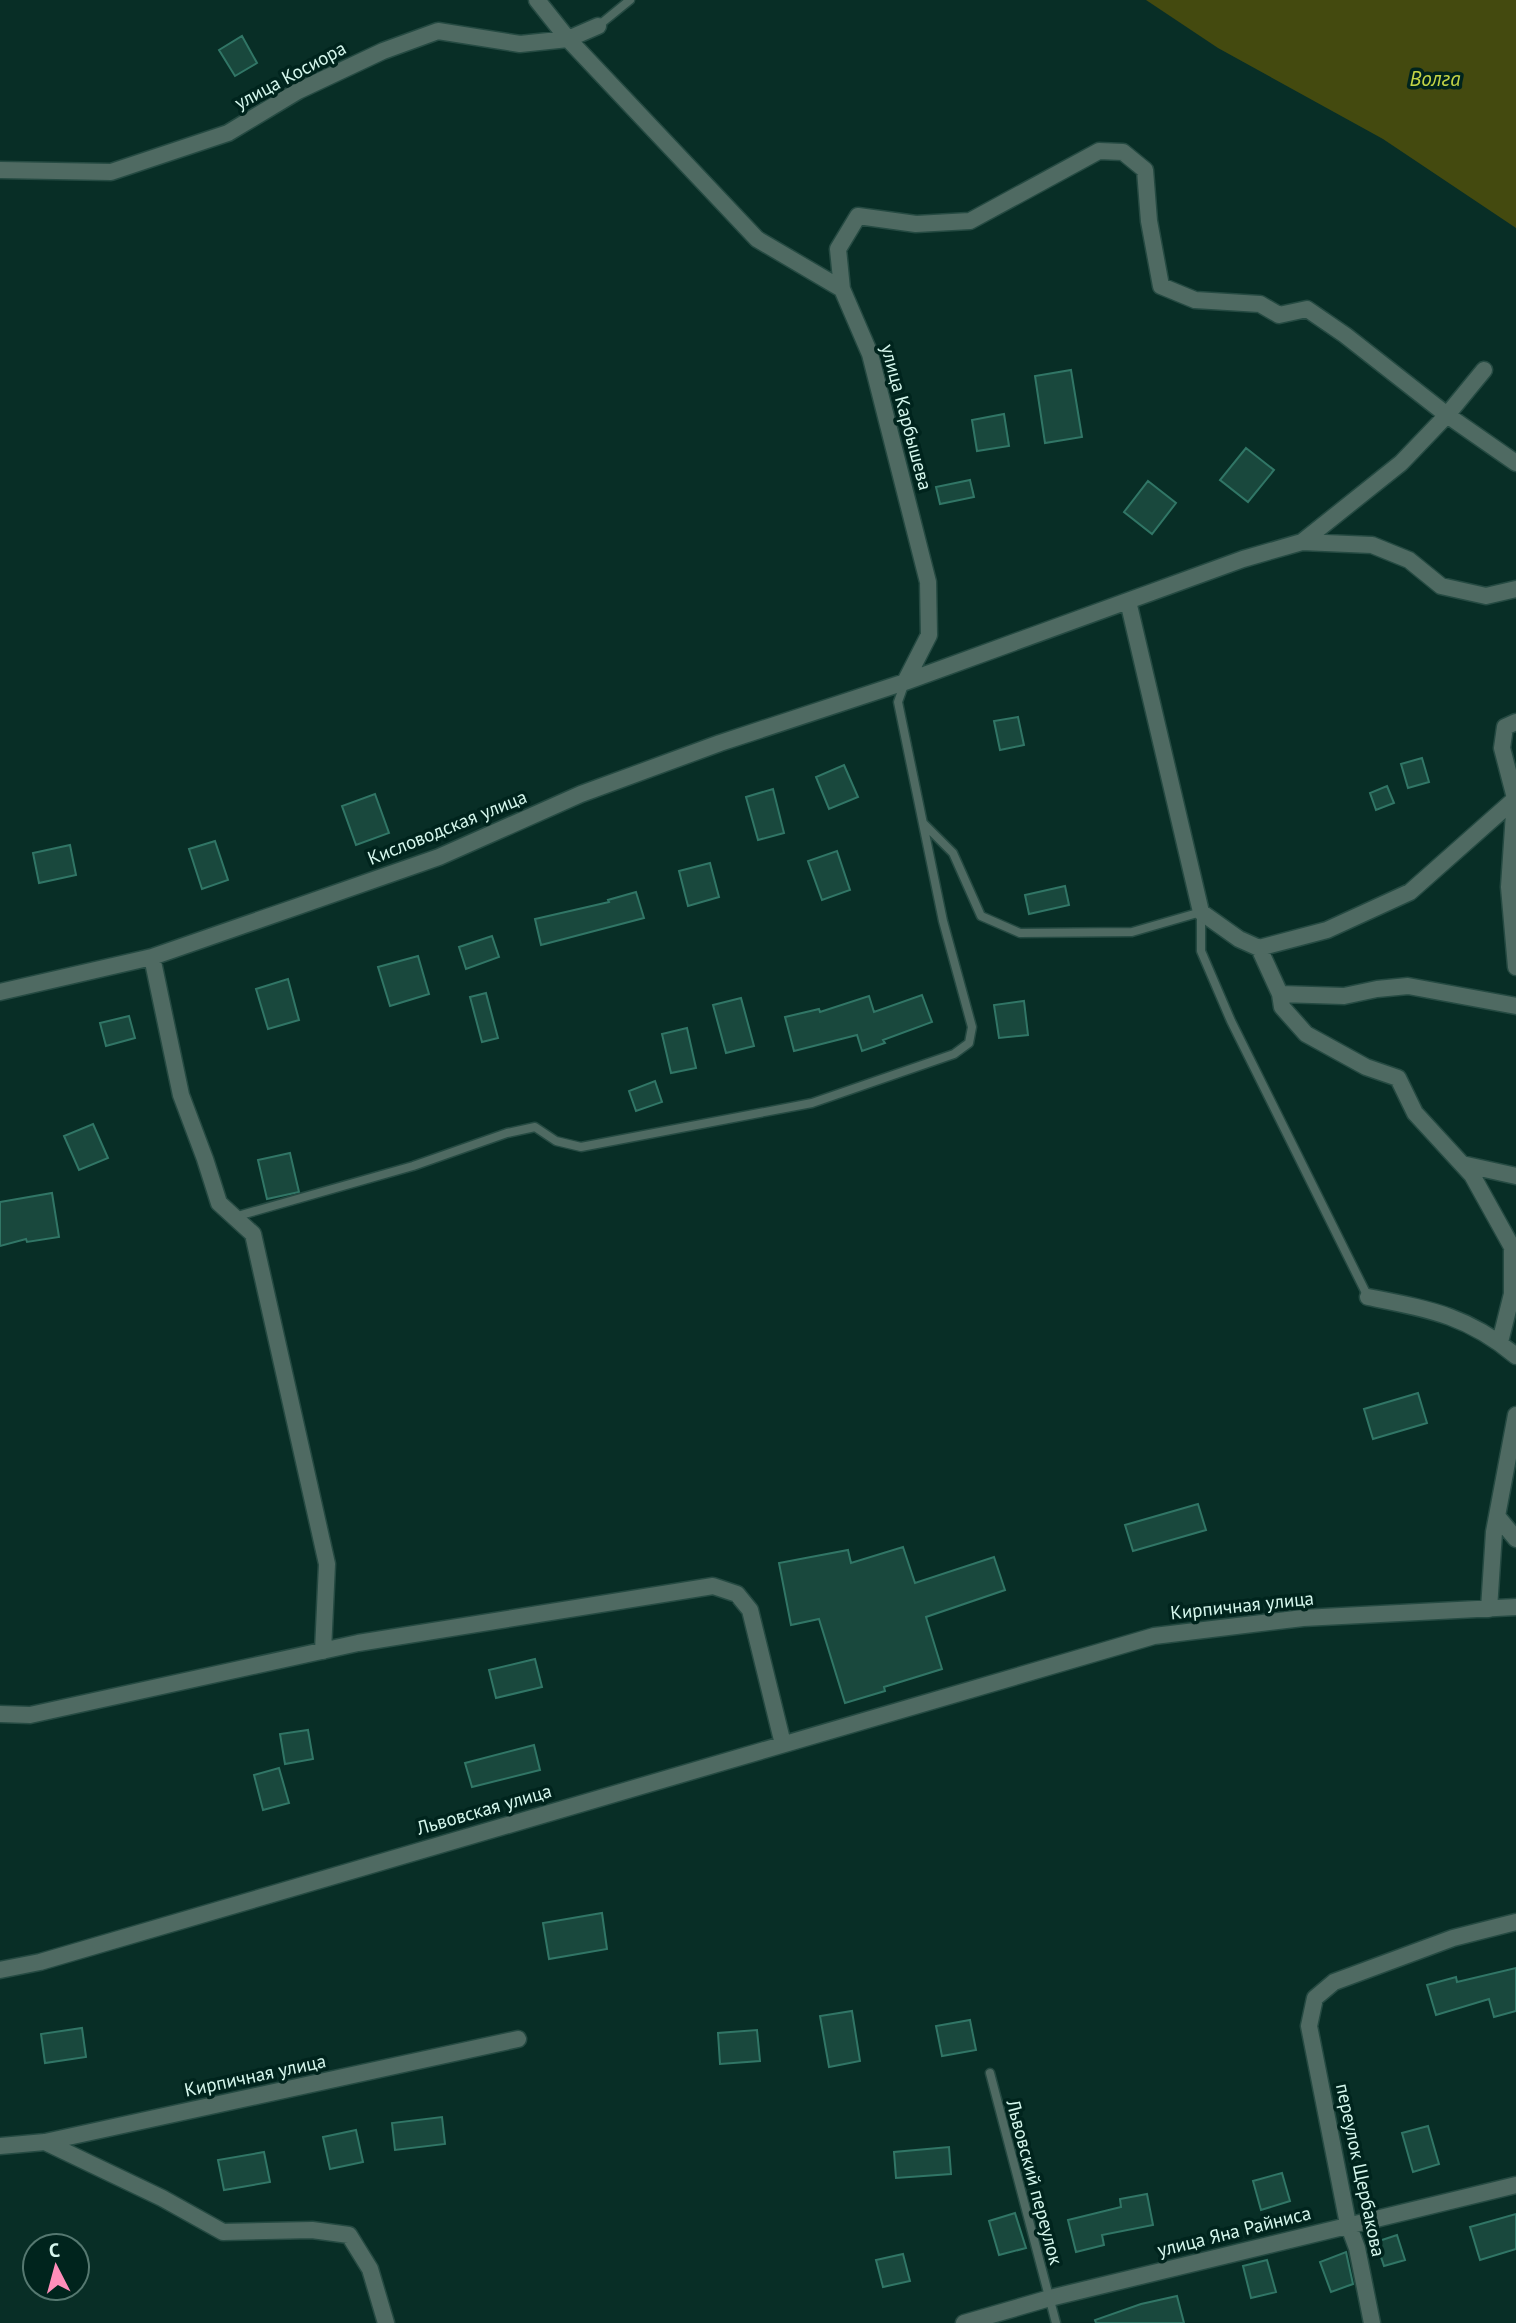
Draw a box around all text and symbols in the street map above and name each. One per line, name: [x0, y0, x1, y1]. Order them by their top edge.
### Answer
street label: улица Косиора: [230, 36, 350, 114]
water label: Волга: [1410, 65, 1461, 92]
street label: улица Карбышева: [876, 341, 938, 493]
street label: Кисловодская улица: [364, 784, 530, 870]
street label: Кирпичная улица: [1169, 1586, 1315, 1624]
street label: Львовская улица: [413, 1778, 554, 1840]
street label: Кирпичная улица: [182, 2048, 328, 2102]
street label: переулок Щербакова: [1331, 2081, 1391, 2259]
street label: Львовский переулок: [1001, 2096, 1069, 2267]
street label: улица Яна Райниса: [1155, 2200, 1313, 2262]
north arrow: [21, 2232, 91, 2302]
text: С: [48, 2238, 61, 2263]

